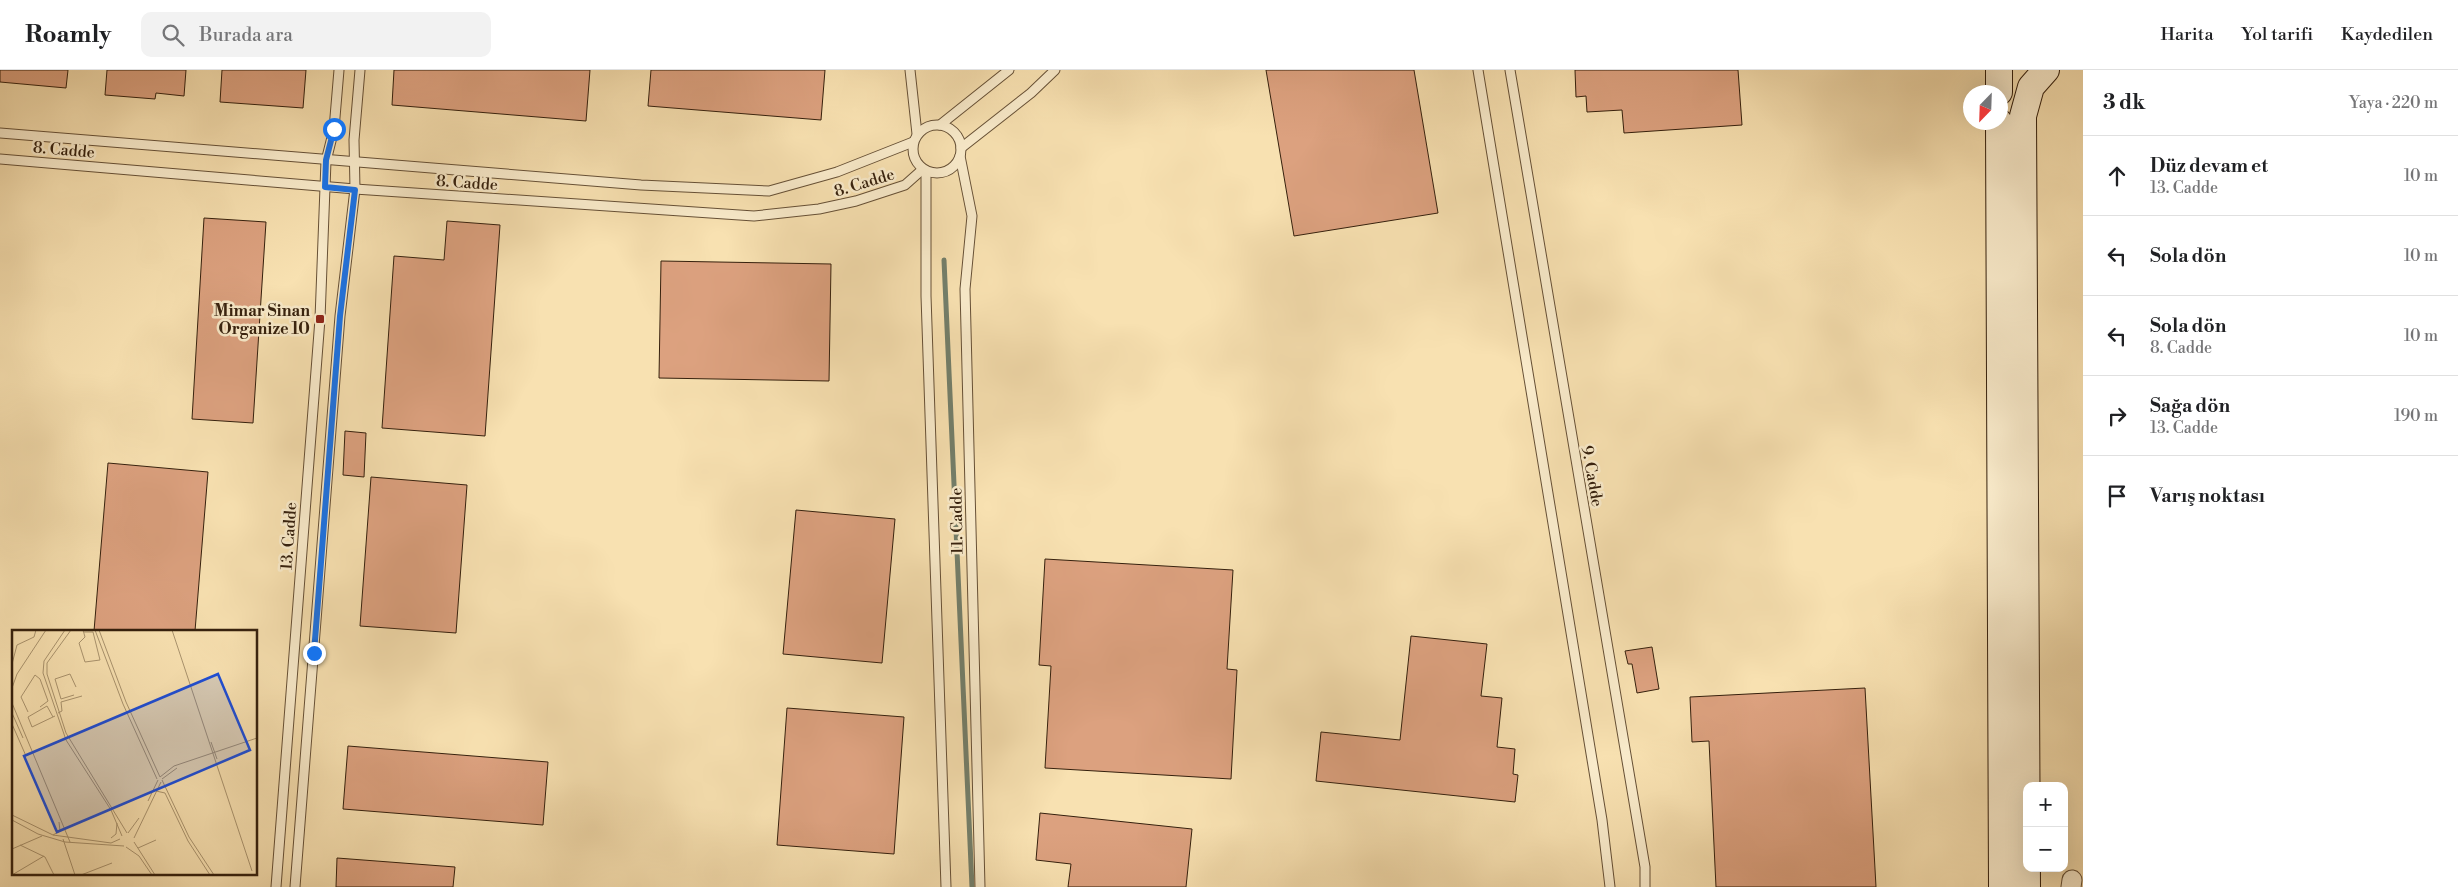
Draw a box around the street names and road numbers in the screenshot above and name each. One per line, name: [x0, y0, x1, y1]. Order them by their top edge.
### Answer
street label: 8. Cadde: [32, 137, 96, 163]
street label: 8. Cadde: [832, 164, 897, 202]
street label: 8. Cadde: [435, 171, 499, 195]
street label: 9. Cadde: [1577, 444, 1607, 508]
street label: 11. Cadde: [946, 487, 968, 555]
street label: 13. Cadde: [277, 501, 301, 571]

